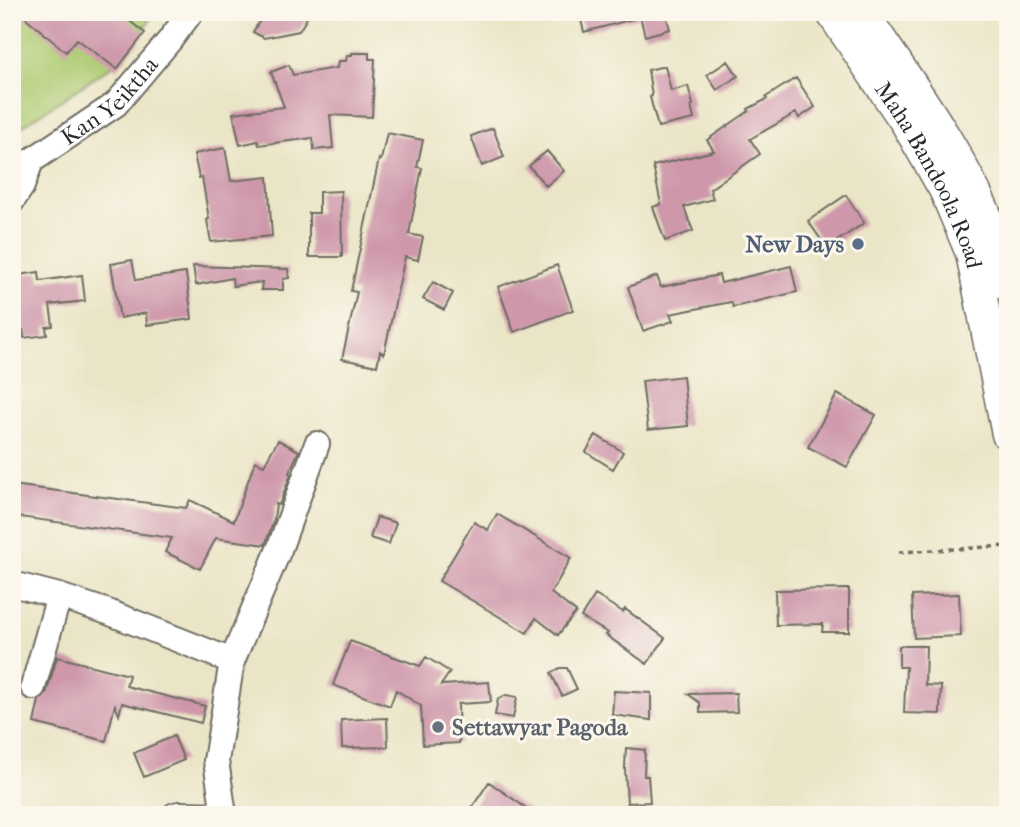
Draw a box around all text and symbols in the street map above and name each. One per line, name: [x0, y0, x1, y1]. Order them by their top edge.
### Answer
street label: Kan Yeiktha: [56, 51, 164, 151]
street label: Maha Bandoola Road: [869, 77, 988, 271]
place label: New Days: [745, 231, 845, 258]
marker: New Days: [850, 236, 866, 252]
place label: Settawyar Pagoda: [452, 714, 629, 741]
marker: Settawyar Pagoda: [430, 719, 446, 735]

